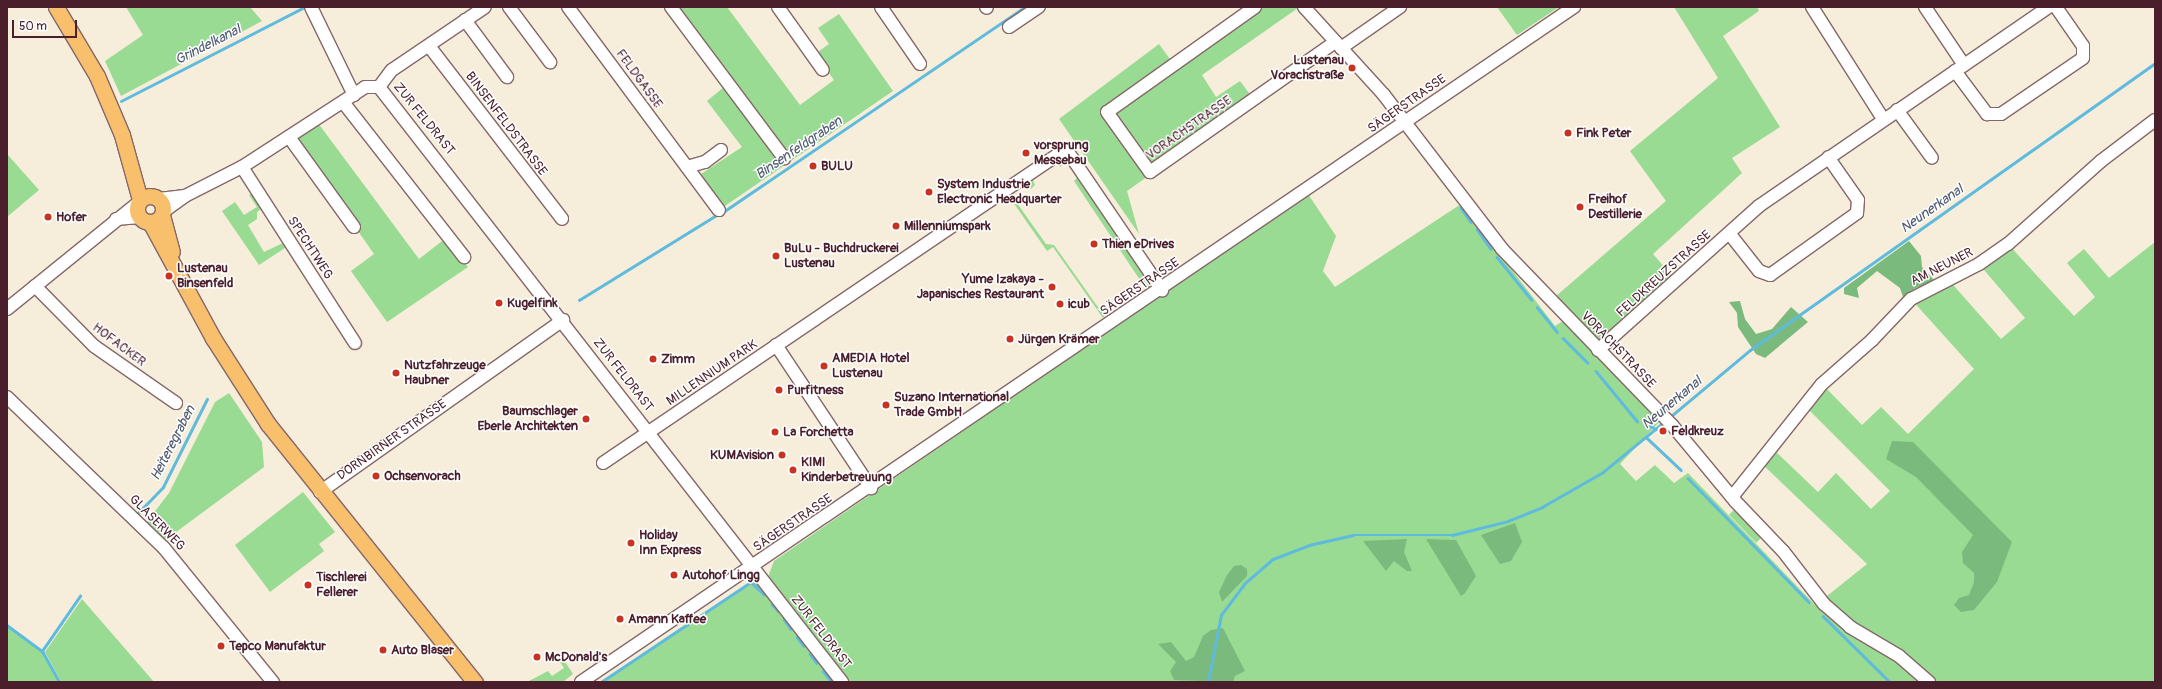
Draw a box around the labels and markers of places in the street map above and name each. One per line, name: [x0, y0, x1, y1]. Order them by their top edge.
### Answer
place label: Lustenau Vorachstraße: [1271, 53, 1344, 84]
marker: Lustenau Vorachstraße: [1347, 63, 1357, 73]
place label: Fink Peter: [1576, 125, 1631, 141]
marker: Fink Peter: [1563, 128, 1573, 138]
place label: vorsprung Messebau: [1034, 138, 1088, 169]
marker: vorsprung Messebau: [1021, 148, 1031, 158]
place label: BULU: [821, 158, 853, 174]
marker: BULU: [808, 161, 818, 171]
place label: System Industrie Electronic Headquarter: [937, 177, 1062, 208]
marker: System Industrie Electronic Headquarter: [924, 187, 934, 197]
place label: Freihof Destillerie: [1588, 192, 1642, 223]
marker: Freihof Destillerie: [1575, 202, 1585, 212]
place label: Hofer: [56, 209, 87, 225]
marker: Hofer: [43, 212, 53, 222]
place label: Millenniumspark: [904, 218, 991, 234]
marker: Millenniumspark: [891, 221, 901, 231]
place label: Thien eDrives: [1102, 236, 1174, 252]
marker: Thien eDrives: [1089, 239, 1099, 249]
place label: BuLu - Buchdruckerei Lustenau: [784, 241, 899, 272]
marker: BuLu - Buchdruckerei Lustenau: [771, 251, 781, 261]
place label: Lustenau Binsenfeld: [177, 261, 233, 292]
marker: Lustenau Binsenfeld: [164, 271, 174, 281]
place label: Yume Izakaya - Japanisches Restaurant: [917, 272, 1044, 303]
marker: Yume Izakaya - Japanisches Restaurant: [1047, 282, 1057, 292]
place label: Kugelfink: [507, 295, 558, 311]
place label: icub: [1068, 296, 1090, 312]
marker: Kugelfink: [494, 298, 504, 308]
marker: icub: [1055, 299, 1065, 309]
place label: Jürgen Krämer: [1018, 331, 1100, 347]
marker: Jürgen Krämer: [1005, 334, 1015, 344]
place label: Zimm: [661, 351, 695, 367]
place label: AMEDIA Hotel Lustenau: [832, 351, 910, 382]
marker: Zimm: [648, 354, 658, 364]
place label: Nutzfahrzeuge Haubner: [404, 358, 486, 389]
marker: AMEDIA Hotel Lustenau: [819, 361, 829, 371]
marker: Nutzfahrzeuge Haubner: [391, 368, 401, 378]
place label: Purfitness: [787, 382, 844, 398]
marker: Purfitness: [774, 385, 784, 395]
place label: Suzano International Trade GmbH: [894, 390, 1009, 421]
marker: Suzano International Trade GmbH: [881, 400, 891, 410]
place label: Baumschlager Eberle Architekten: [477, 404, 578, 435]
marker: Baumschlager Eberle Architekten: [581, 414, 591, 424]
place label: Feldkreuz: [1671, 423, 1724, 439]
place label: La Forchetta: [783, 424, 854, 440]
marker: Feldkreuz: [1658, 426, 1668, 436]
marker: La Forchetta: [770, 427, 780, 437]
place label: KUMAvision: [710, 447, 774, 463]
marker: KUMAvision: [777, 450, 787, 460]
place label: KIMI Kinderbetreuung: [801, 455, 892, 486]
marker: KIMI Kinderbetreuung: [788, 465, 798, 475]
place label: Ochsenvorach: [384, 468, 460, 484]
marker: Ochsenvorach: [371, 471, 381, 481]
place label: Holiday Inn Express: [639, 528, 701, 559]
marker: Holiday Inn Express: [626, 538, 636, 548]
place label: Autohof Lingg: [682, 567, 760, 583]
place label: Tischlerei Fellerer: [316, 570, 367, 601]
marker: Autohof Lingg: [669, 570, 679, 580]
marker: Tischlerei Fellerer: [303, 580, 313, 590]
place label: Amann Kaffee: [628, 611, 706, 627]
marker: Amann Kaffee: [615, 614, 625, 624]
place label: Tepco Manufaktur: [229, 638, 326, 654]
marker: Tepco Manufaktur: [216, 641, 226, 651]
place label: Auto Blaser: [391, 642, 454, 658]
marker: Auto Blaser: [378, 645, 388, 655]
place label: McDonald's: [545, 649, 607, 665]
marker: McDonald's: [532, 652, 542, 662]

